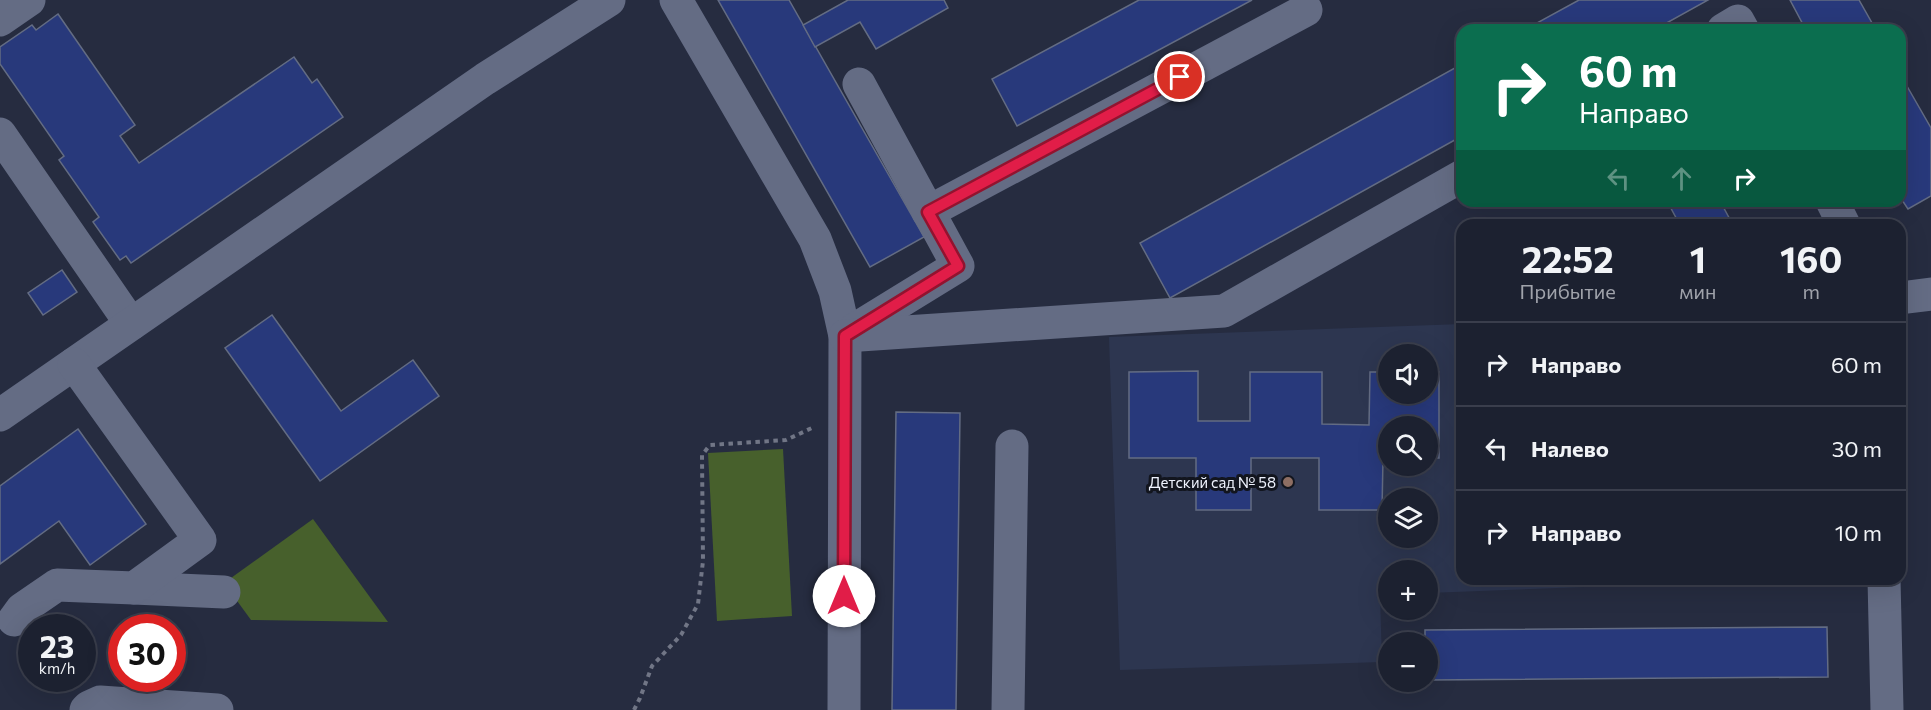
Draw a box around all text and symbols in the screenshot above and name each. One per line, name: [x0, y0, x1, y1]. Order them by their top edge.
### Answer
text: 60 m: [1579, 44, 1678, 96]
icon: right: [1480, 48, 1558, 126]
pin: [1154, 51, 1205, 102]
icon: arrive: [1163, 60, 1196, 93]
text: Направо: [1579, 96, 1689, 129]
icon: left: [1602, 162, 1635, 195]
icon: ahead: [1665, 162, 1698, 195]
icon: right: [1728, 162, 1761, 195]
text: 22:52: [1522, 236, 1614, 280]
text: 1: [1690, 236, 1706, 280]
text: 160: [1780, 236, 1842, 280]
text: Прибытие: [1520, 279, 1616, 303]
text: мин: [1679, 279, 1716, 303]
text: m: [1802, 279, 1820, 303]
map controls: [1378, 344, 1438, 692]
button: sound: [1378, 344, 1438, 404]
icon: right: [1480, 348, 1513, 381]
text: Направо: [1531, 351, 1621, 378]
text: 60 m: [1831, 351, 1882, 378]
button: search: [1378, 416, 1438, 476]
icon: left: [1480, 432, 1513, 465]
text: Налево: [1531, 435, 1609, 462]
text: 30 m: [1832, 435, 1882, 462]
place label: Детский сад № 58: [1149, 473, 1276, 491]
marker: Детский сад № 58: [1281, 475, 1295, 489]
button: layers: [1378, 488, 1438, 548]
icon: right: [1480, 516, 1513, 549]
text: Направо: [1531, 519, 1621, 546]
text: 10 m: [1835, 519, 1882, 546]
button: +: [1378, 560, 1438, 620]
position arrow: [812, 564, 876, 628]
speed limit sign: 30: [108, 614, 186, 692]
text: 23: [40, 627, 74, 664]
button: −: [1378, 632, 1438, 692]
text: km/h: [39, 659, 75, 677]

